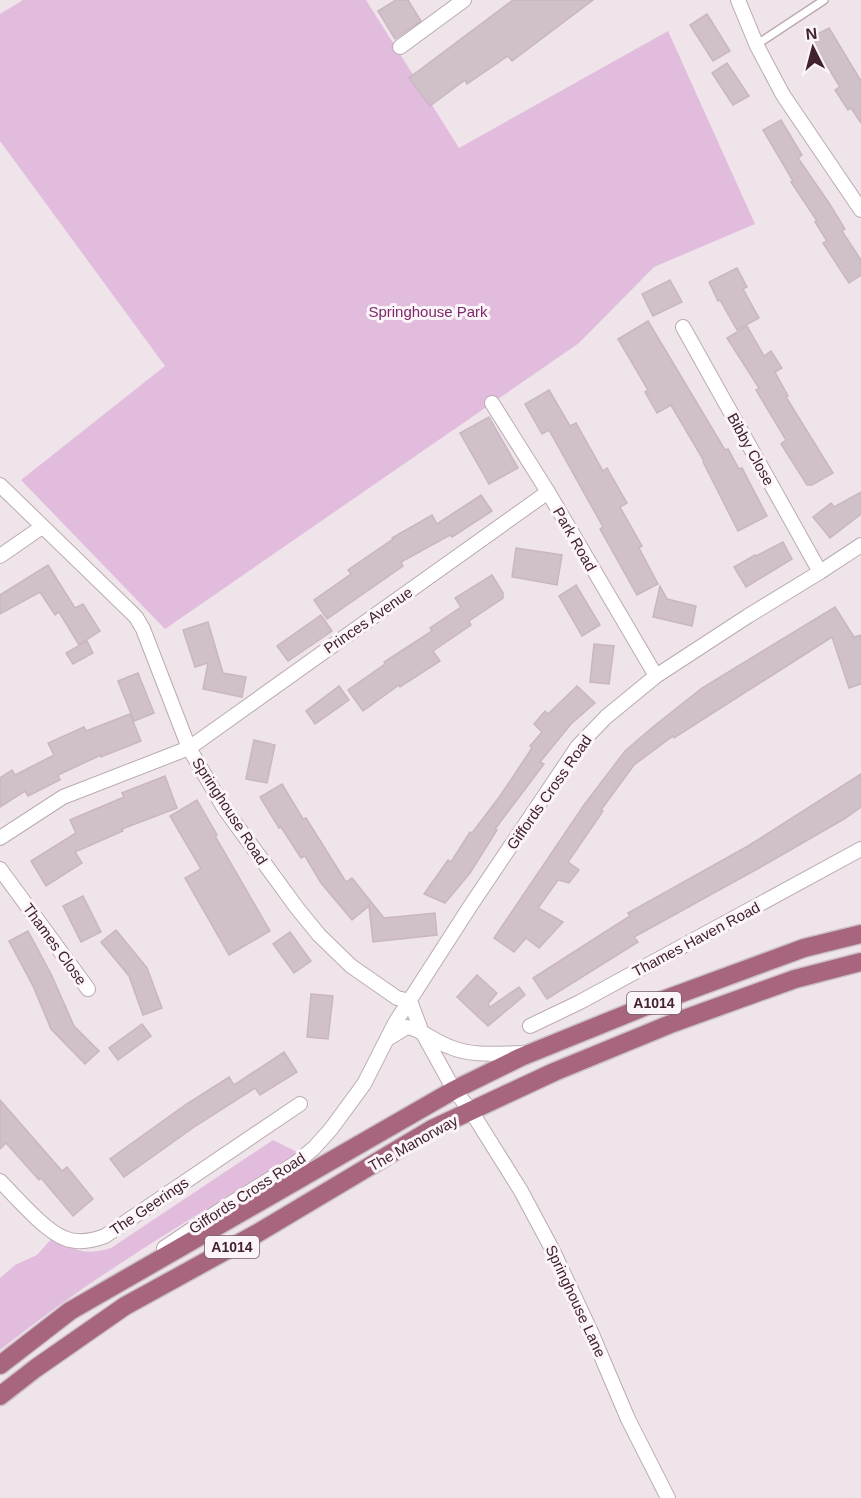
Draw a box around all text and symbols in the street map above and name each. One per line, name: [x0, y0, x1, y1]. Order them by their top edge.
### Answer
north arrow: [783, 18, 843, 78]
text: N: [805, 25, 818, 43]
park label: Springhouse Park: [368, 303, 488, 320]
street label: Bibby Close: [724, 410, 778, 488]
street label: Park Road: [550, 504, 600, 574]
street label: Princes Avenue: [321, 583, 415, 657]
street label: Giffords Cross Road: [503, 732, 595, 852]
street label: Springhouse Road: [189, 754, 271, 868]
street label: Thames Haven Road: [629, 898, 763, 980]
street label: Thames Close: [20, 900, 90, 988]
road number: A1014: [627, 992, 681, 1014]
street label: The Manorway: [365, 1111, 461, 1174]
street label: Giffords Cross Road: [186, 1149, 308, 1237]
street label: The Geerings: [107, 1174, 191, 1238]
road number: A1014: [205, 1236, 259, 1258]
street label: Springhouse Lane: [543, 1242, 609, 1360]

